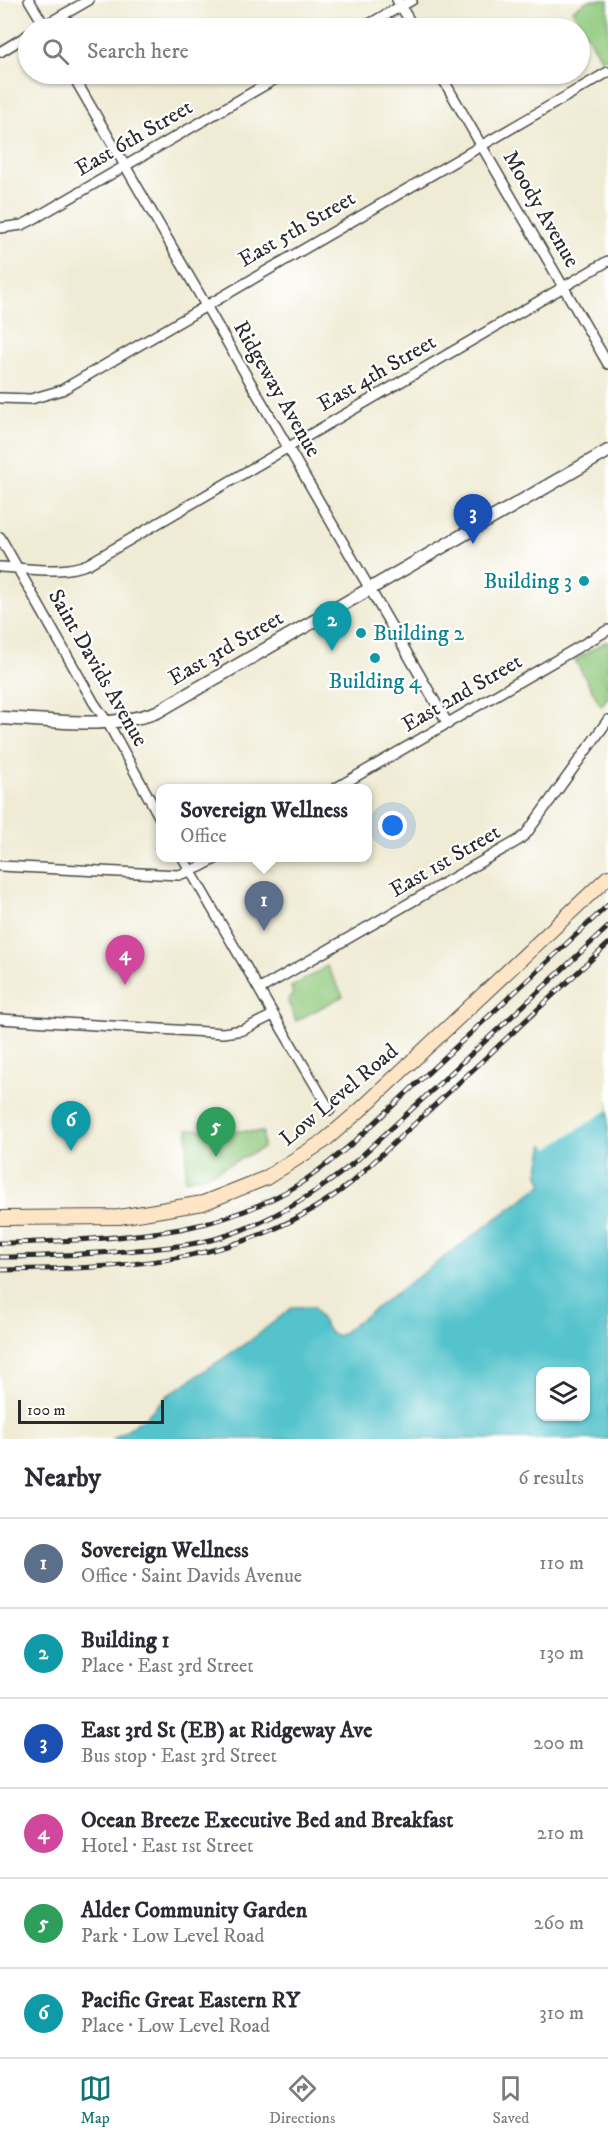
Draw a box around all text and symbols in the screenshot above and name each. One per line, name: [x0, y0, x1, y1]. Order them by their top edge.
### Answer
search box: [18, 18, 590, 84]
icon: search: [39, 35, 72, 68]
text: Search here: [87, 38, 189, 65]
street label: East 6th Street: [71, 94, 197, 182]
street label: Moody Avenue: [497, 146, 585, 272]
street label: East 5th Street: [234, 185, 360, 273]
street label: Ridgeway Avenue: [227, 316, 327, 462]
street label: East 4th Street: [313, 328, 441, 418]
pin: 3: [454, 494, 492, 544]
place label: Building 3: [483, 568, 572, 595]
marker: Building 3: [577, 574, 591, 588]
street label: Saint Davids Avenue: [42, 585, 154, 751]
pin: 2: [312, 602, 352, 651]
street label: East 3rd Street: [164, 604, 288, 692]
place label: Building 2: [373, 620, 464, 647]
marker: Building 2: [354, 626, 368, 640]
street label: East 2nd Street: [397, 648, 527, 738]
marker: Building 4: [368, 651, 382, 665]
place label: Building 4: [328, 668, 423, 695]
popup: [156, 784, 372, 862]
text: Sovereign Wellness: [180, 797, 348, 824]
your location: [378, 811, 407, 840]
street label: East 1st Street: [385, 818, 505, 904]
text: Office: [180, 824, 227, 849]
pin: 1: [244, 882, 284, 931]
pin: 4: [106, 936, 144, 985]
street label: Low Level Road: [274, 1038, 404, 1152]
pin: 6: [52, 1102, 90, 1151]
pin: 5: [196, 1108, 236, 1157]
map controls: [536, 1367, 590, 1421]
button: layers: [536, 1367, 590, 1421]
scale bar: [18, 1397, 164, 1424]
text: 100 m: [27, 1400, 66, 1420]
text: Nearby: [24, 1462, 101, 1495]
text: 6 results: [518, 1466, 584, 1491]
text: Sovereign Wellness: [81, 1537, 249, 1564]
text: 1: [40, 1551, 47, 1576]
text: 110 m: [539, 1551, 584, 1576]
text: Office · Saint Davids Avenue: [81, 1564, 302, 1589]
text: Building 1: [81, 1627, 169, 1654]
text: 2: [39, 1641, 48, 1666]
text: 130 m: [539, 1641, 584, 1666]
text: Place · East 3rd Street: [81, 1654, 254, 1679]
text: East 3rd St (EB) at Ridgeway Ave: [81, 1717, 372, 1744]
text: 3: [40, 1731, 47, 1756]
text: 200 m: [533, 1731, 584, 1756]
text: Bus stop · East 3rd Street: [81, 1744, 277, 1769]
text: Ocean Breeze Executive Bed and Breakfast: [81, 1807, 453, 1834]
text: 4: [38, 1821, 49, 1846]
text: 210 m: [537, 1821, 584, 1846]
text: Hotel · East 1st Street: [81, 1834, 253, 1859]
text: Alder Community Garden: [81, 1897, 307, 1924]
text: 5: [39, 1911, 48, 1936]
text: 260 m: [534, 1911, 584, 1936]
text: Park · Low Level Road: [81, 1924, 264, 1949]
text: Pacific Great Eastern RY: [81, 1987, 300, 2014]
text: 6: [38, 2001, 49, 2026]
text: 310 m: [539, 2001, 584, 2026]
text: Place · Low Level Road: [81, 2014, 270, 2039]
tab: Map: [79, 2072, 112, 2128]
tab: Directions: [269, 2072, 335, 2128]
tab: Saved: [493, 2072, 529, 2128]

